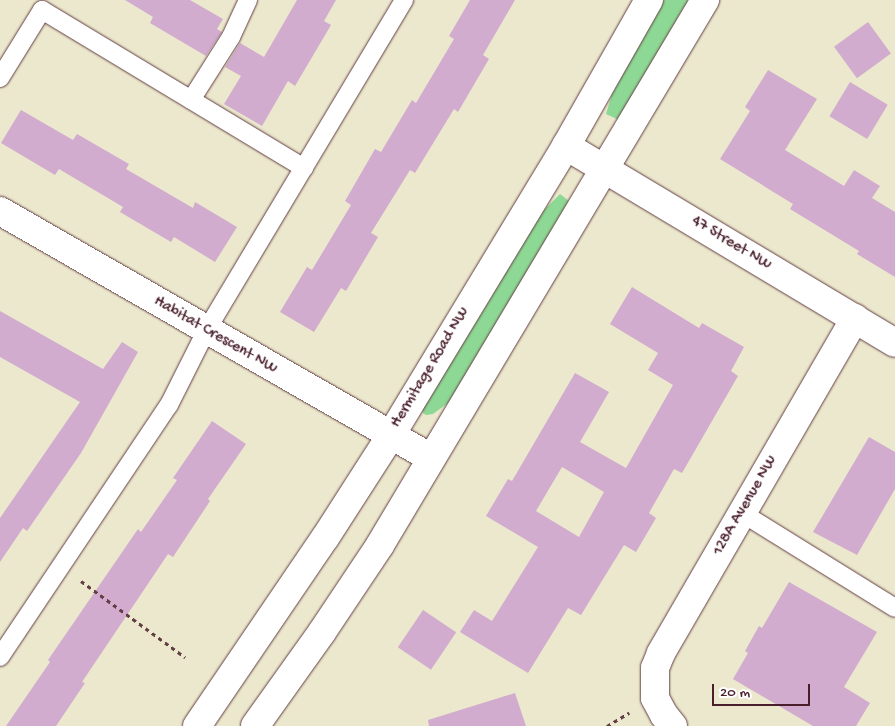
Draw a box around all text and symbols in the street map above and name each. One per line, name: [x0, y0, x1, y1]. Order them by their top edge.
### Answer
street label: 47 Street NW: [687, 213, 775, 275]
street label: Habitat Crescent NW: [150, 293, 280, 379]
street label: Hermitage Road NW: [387, 304, 475, 432]
street label: 128A Avenue NW: [710, 453, 782, 559]
scale bar: [715, 674, 812, 706]
text: 20 m: [720, 684, 750, 702]

